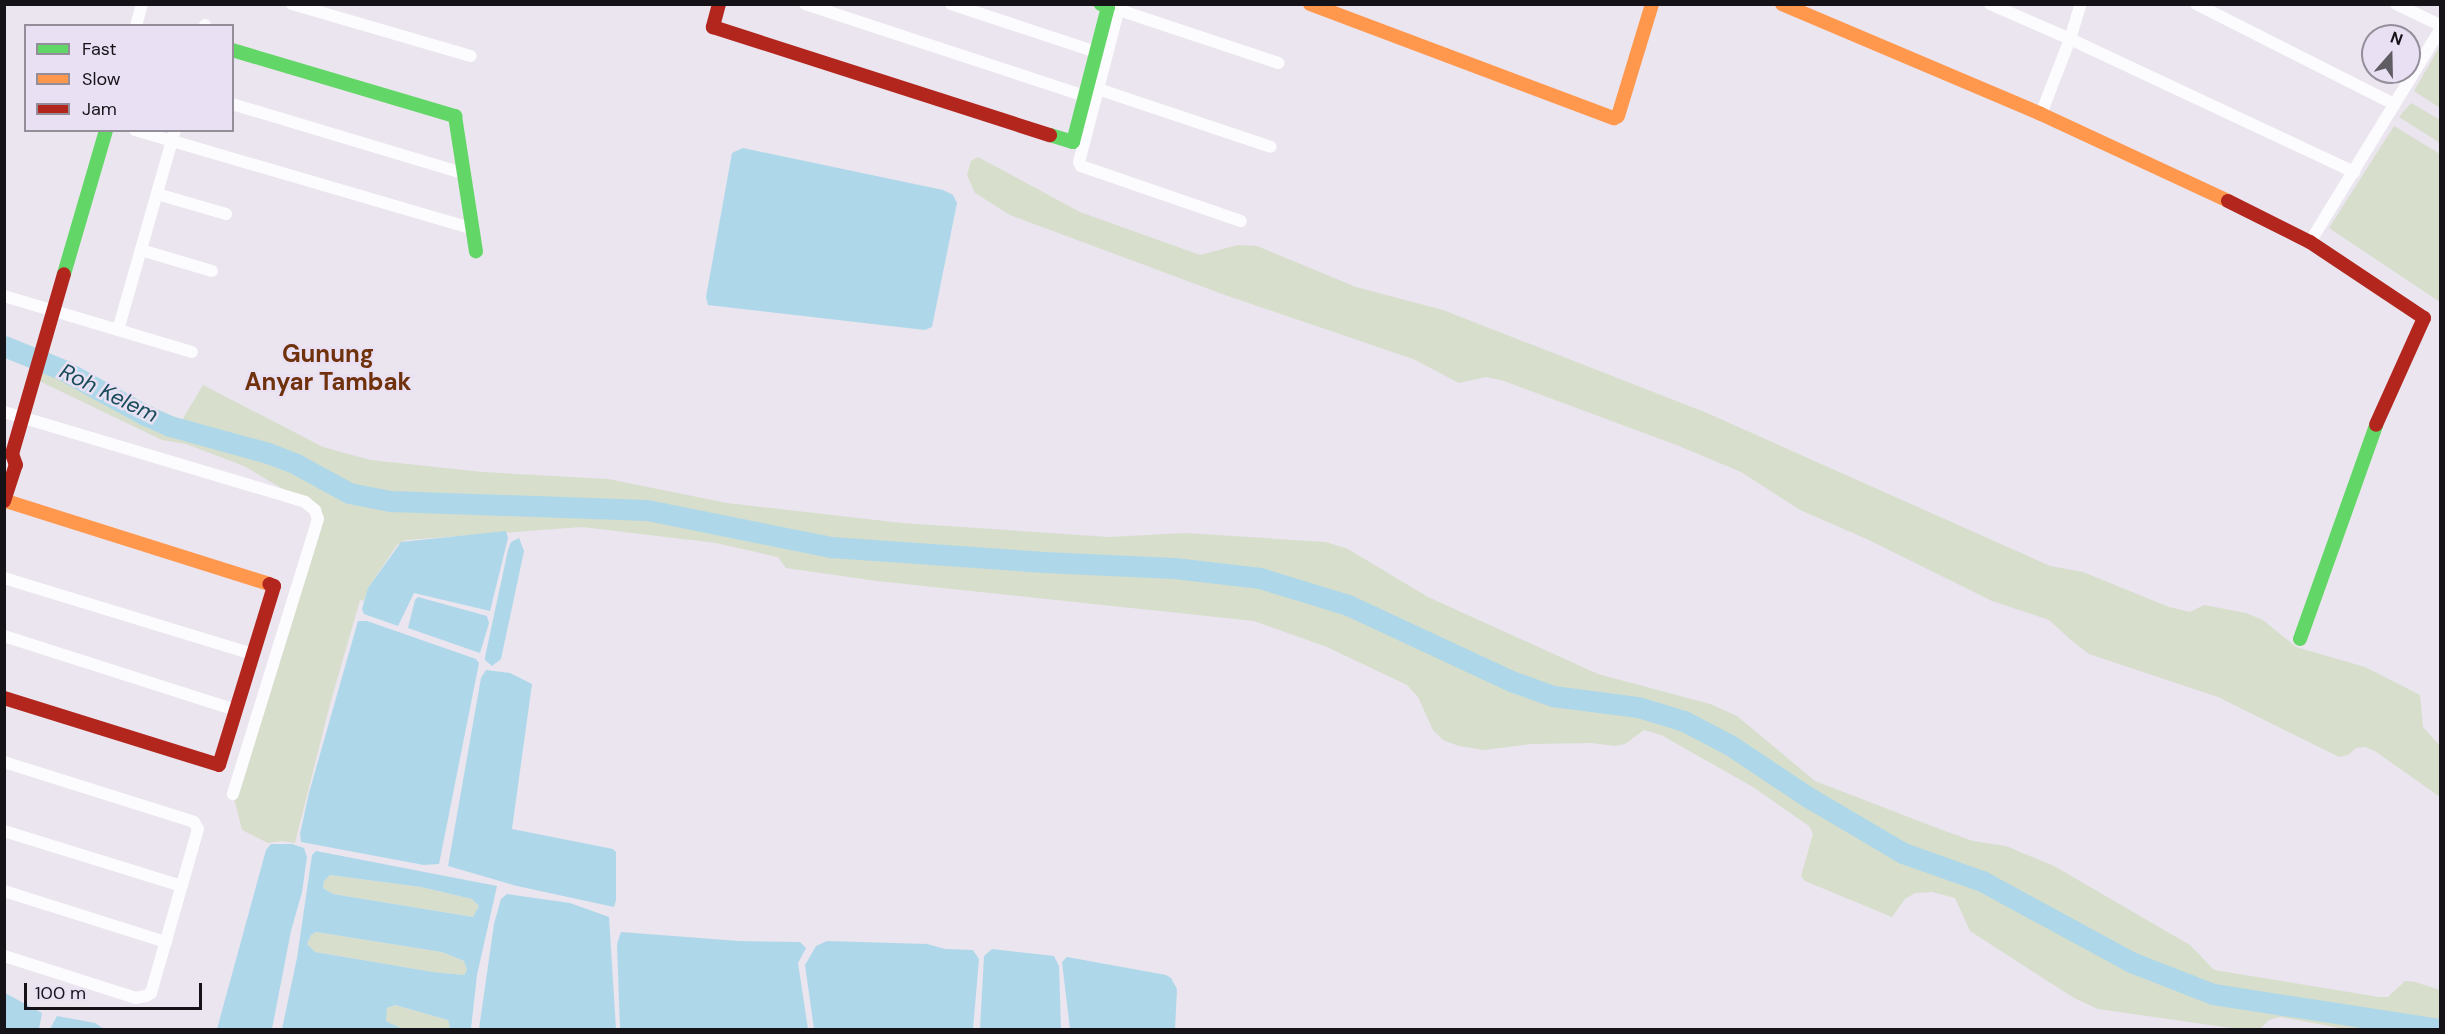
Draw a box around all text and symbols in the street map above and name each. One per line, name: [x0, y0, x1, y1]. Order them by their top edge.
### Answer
legend: [24, 24, 234, 132]
north arrow: [2361, 24, 2421, 84]
text: N: [2388, 27, 2406, 50]
text: Fast: [82, 37, 117, 61]
text: Slow: [82, 67, 121, 91]
text: Jam: [82, 97, 117, 121]
district label: Gunung Anyar Tambak: [245, 340, 411, 396]
water label: Roh Kelem: [55, 358, 163, 428]
scale bar: [27, 971, 206, 1009]
text: 100 m: [35, 981, 86, 1005]

